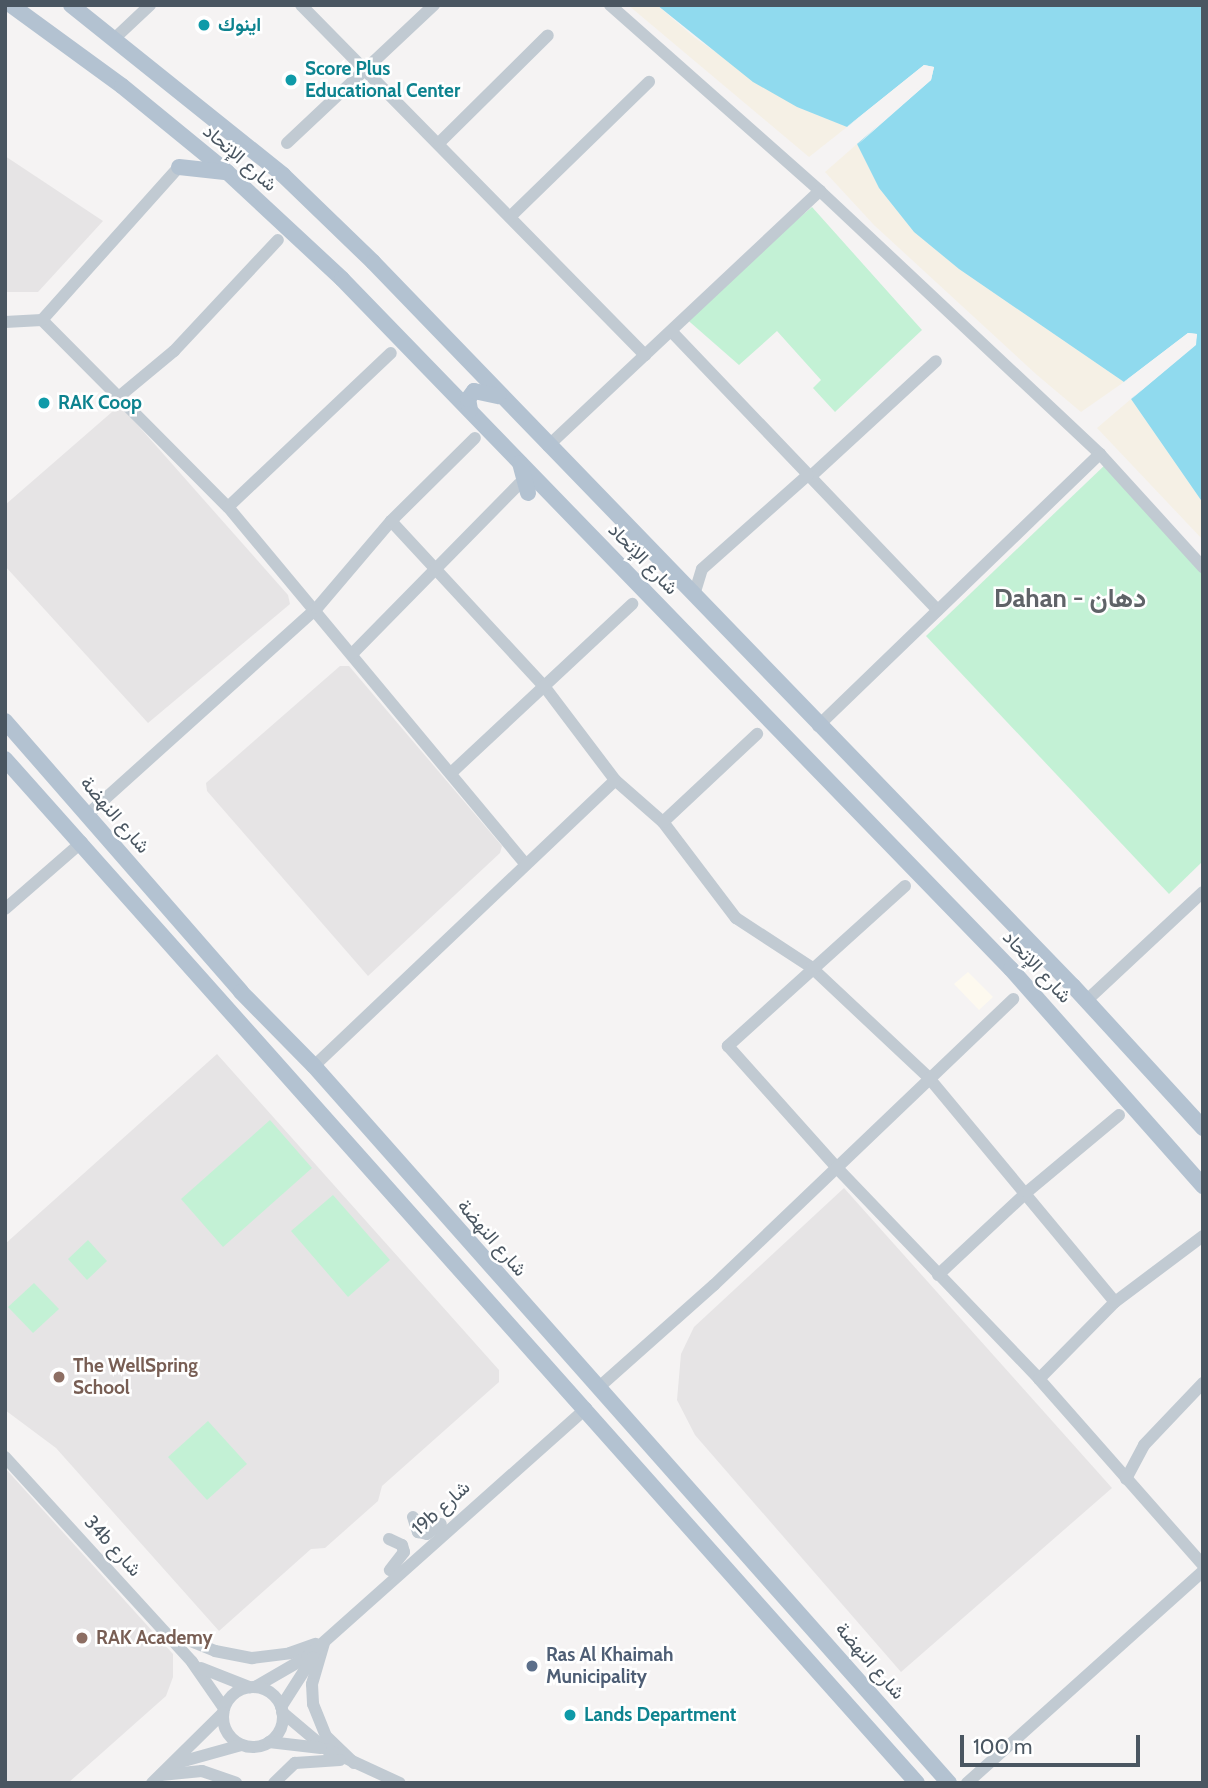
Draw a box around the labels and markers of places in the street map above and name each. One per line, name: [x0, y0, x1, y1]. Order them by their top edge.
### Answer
place label: اينوك: [218, 14, 261, 36]
marker: اينوك: [196, 17, 212, 33]
place label: Score Plus Educational Center: [305, 58, 460, 102]
marker: Score Plus Educational Center: [283, 72, 299, 88]
place label: RAK Coop: [58, 392, 142, 414]
marker: RAK Coop: [36, 395, 52, 411]
place label: The WellSpring School: [73, 1355, 198, 1399]
marker: The WellSpring School: [51, 1369, 67, 1385]
place label: RAK Academy: [96, 1627, 213, 1649]
marker: RAK Academy: [74, 1630, 90, 1646]
place label: Ras Al Khaimah Municipality: [546, 1644, 673, 1688]
marker: Ras Al Khaimah Municipality: [524, 1658, 540, 1674]
place label: Lands Department: [584, 1704, 736, 1726]
marker: Lands Department: [562, 1707, 578, 1723]

